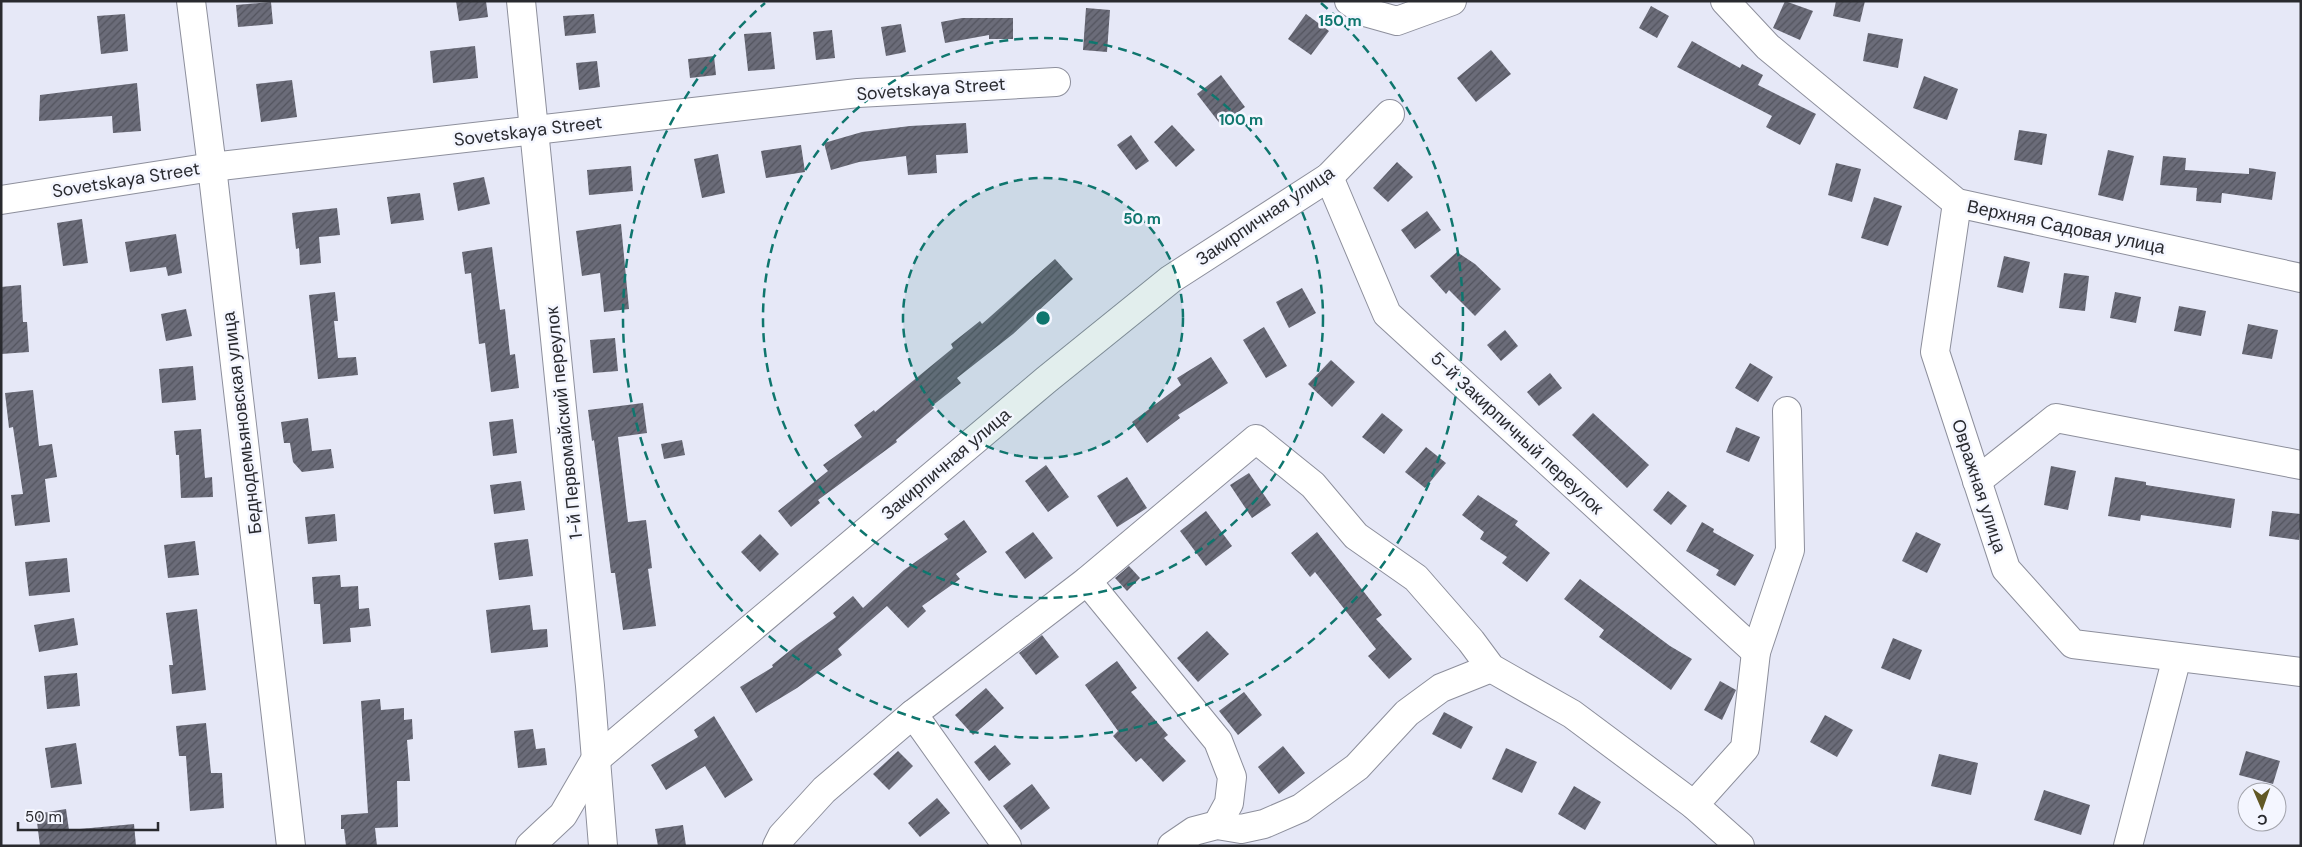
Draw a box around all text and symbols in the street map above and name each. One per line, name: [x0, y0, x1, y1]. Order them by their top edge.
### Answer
text: 150 m: [1319, 11, 1362, 31]
street label: Sovetskaya Street: [856, 72, 1006, 106]
street label: Sovetskaya Street: [452, 110, 604, 152]
text: 100 m: [1219, 110, 1263, 130]
street label: Sovetskaya Street: [50, 156, 202, 204]
street label: Закирпичная улица: [1191, 160, 1340, 271]
street label: Верхняя Садовая улица: [1965, 194, 2168, 260]
text: 50 m: [1123, 209, 1161, 229]
street label: 1-й Первомайский переулок: [540, 306, 588, 540]
street label: Беднодемьяновская улица: [216, 309, 268, 536]
centre of rings: [1034, 309, 1052, 327]
street label: 5-й Закирпичный переулок: [1425, 346, 1609, 520]
street label: Закирпичная улица: [876, 402, 1017, 525]
street label: Овражная улица: [1946, 416, 2012, 557]
north arrow: [2237, 782, 2287, 832]
scale bar: [18, 800, 158, 832]
text: 50 m: [25, 807, 62, 827]
text: С: [2257, 811, 2268, 829]

